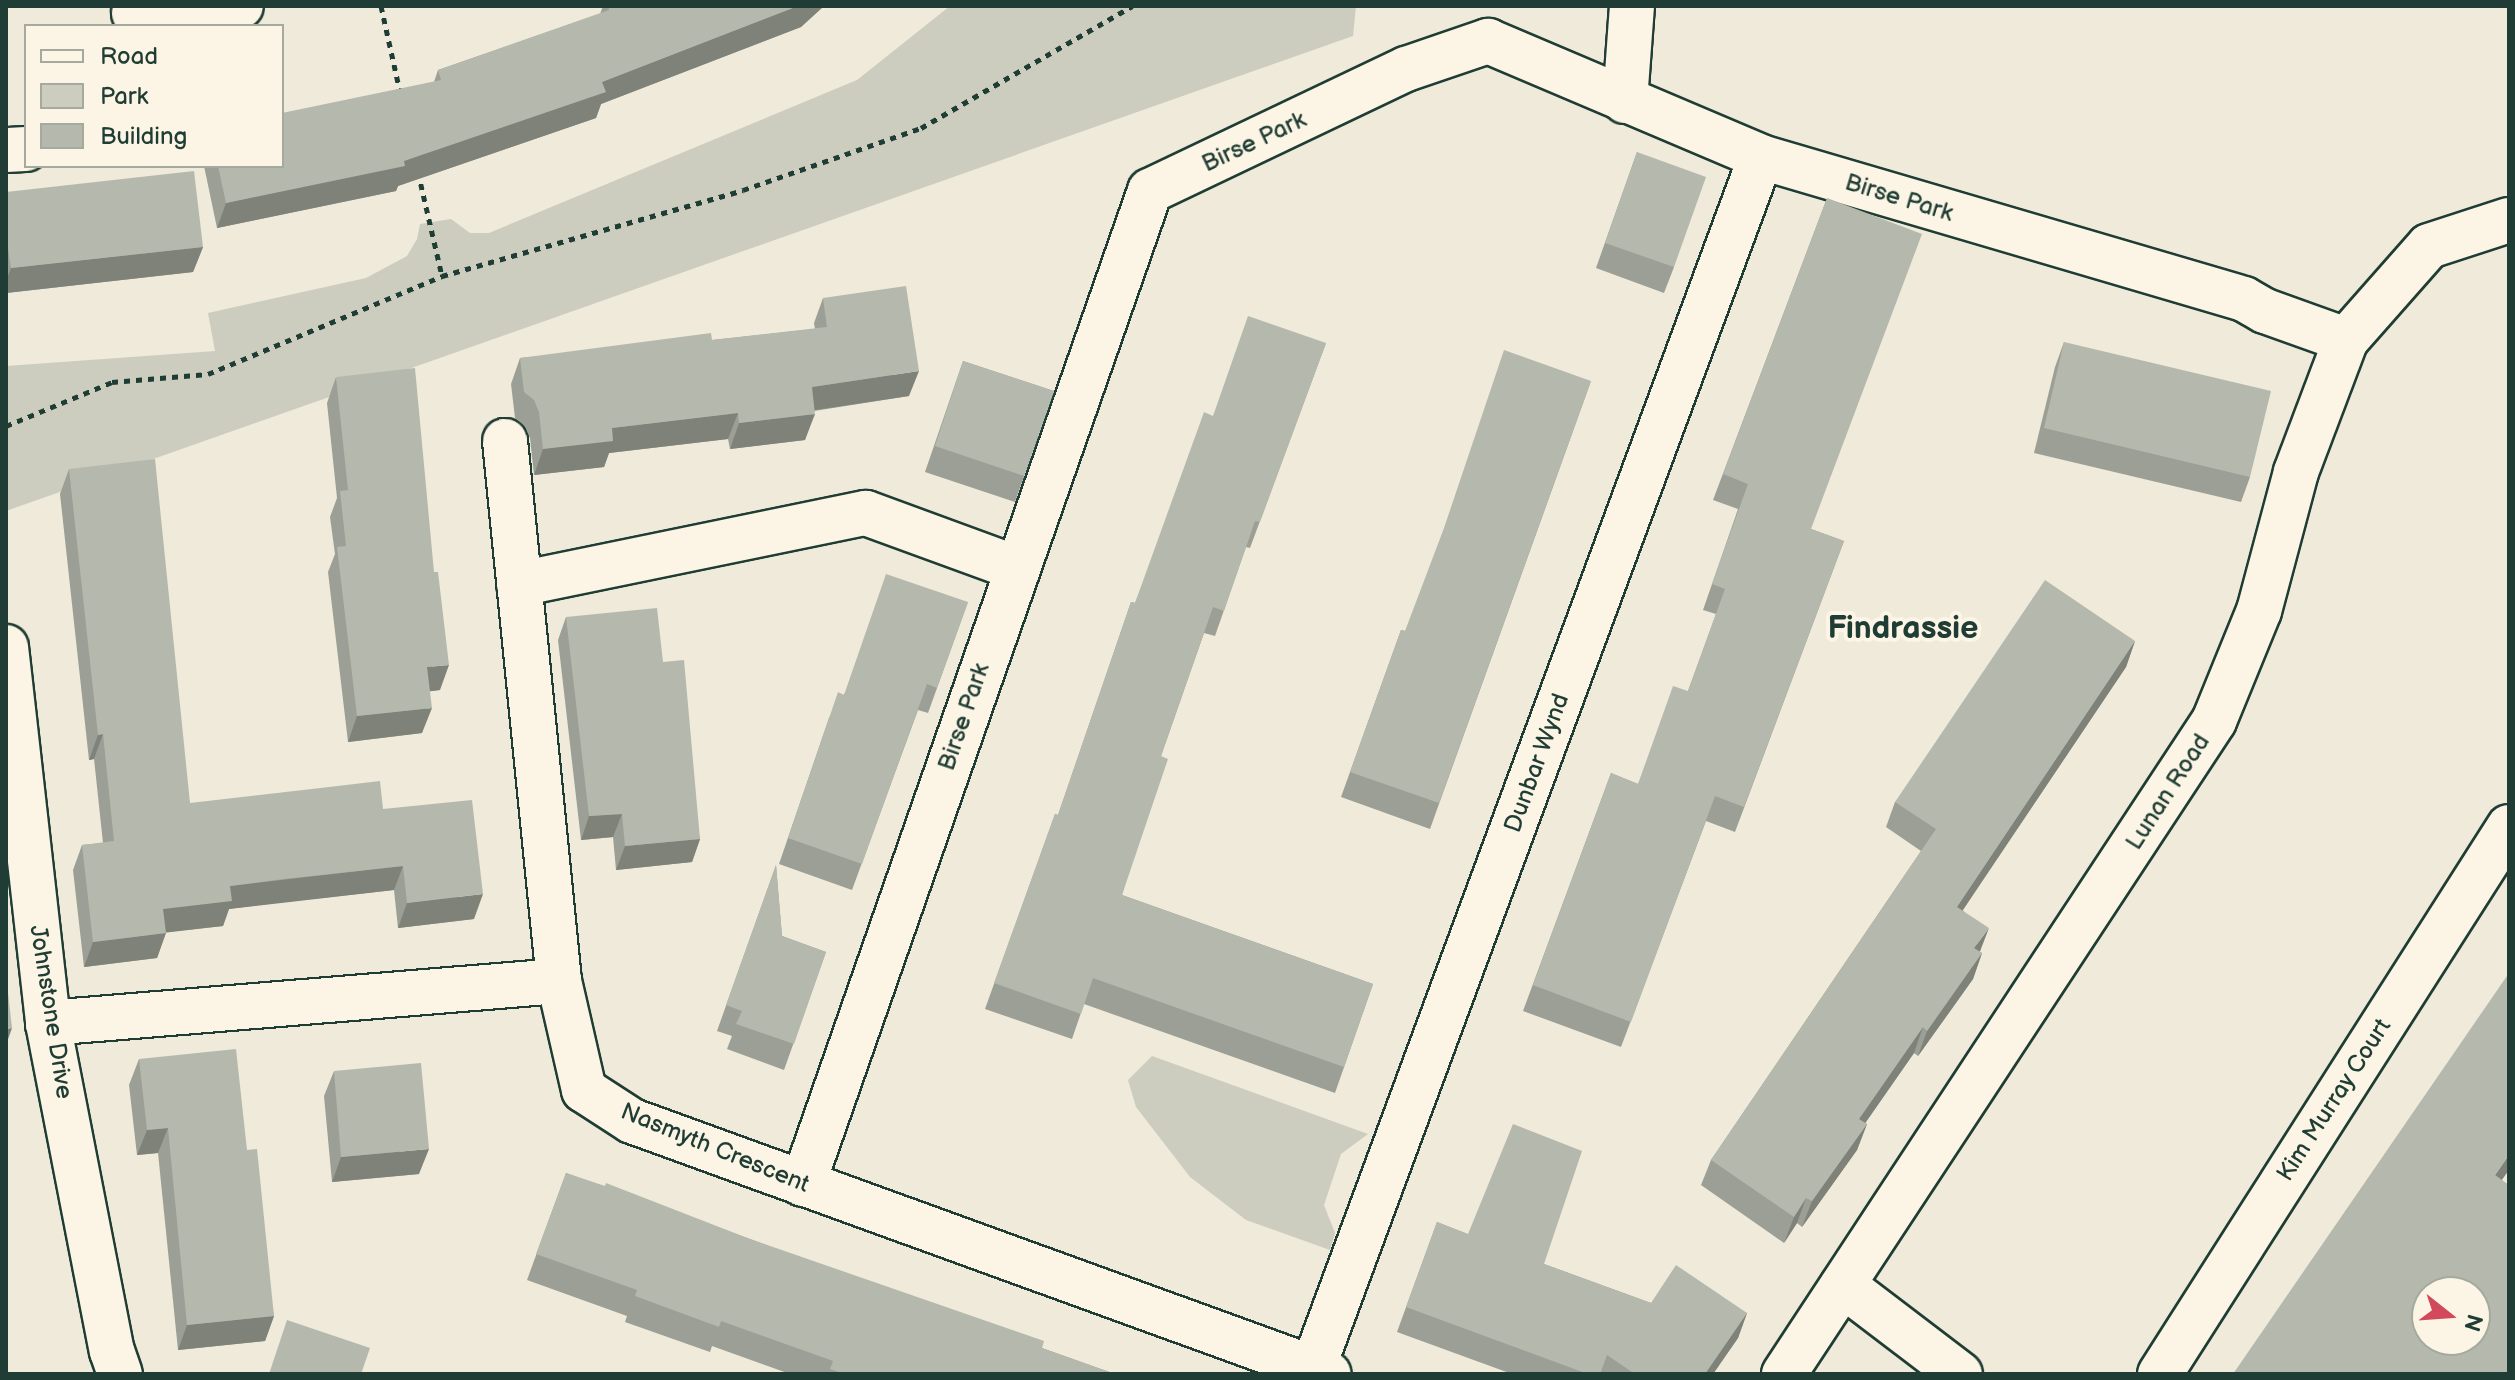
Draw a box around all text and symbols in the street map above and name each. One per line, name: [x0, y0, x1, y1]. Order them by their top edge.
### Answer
legend: [24, 24, 284, 168]
text: Road: [100, 42, 158, 71]
text: Park: [100, 82, 148, 111]
street label: Birse Park: [1197, 105, 1311, 179]
text: Building: [100, 122, 187, 151]
street label: Birse Park: [1841, 168, 1957, 228]
district label: Findrassie: [1828, 610, 1978, 648]
street label: Birse Park: [932, 660, 996, 774]
street label: Dunbar Wynd: [1498, 689, 1576, 837]
street label: Lunan Road: [2120, 729, 2216, 855]
street label: Johnstone Drive: [23, 923, 79, 1101]
street label: Kim Murray Court: [2270, 1013, 2398, 1187]
street label: Nasmyth Crescent: [617, 1097, 813, 1199]
north arrow: [2411, 1276, 2491, 1356]
text: N: [2457, 1311, 2488, 1334]

